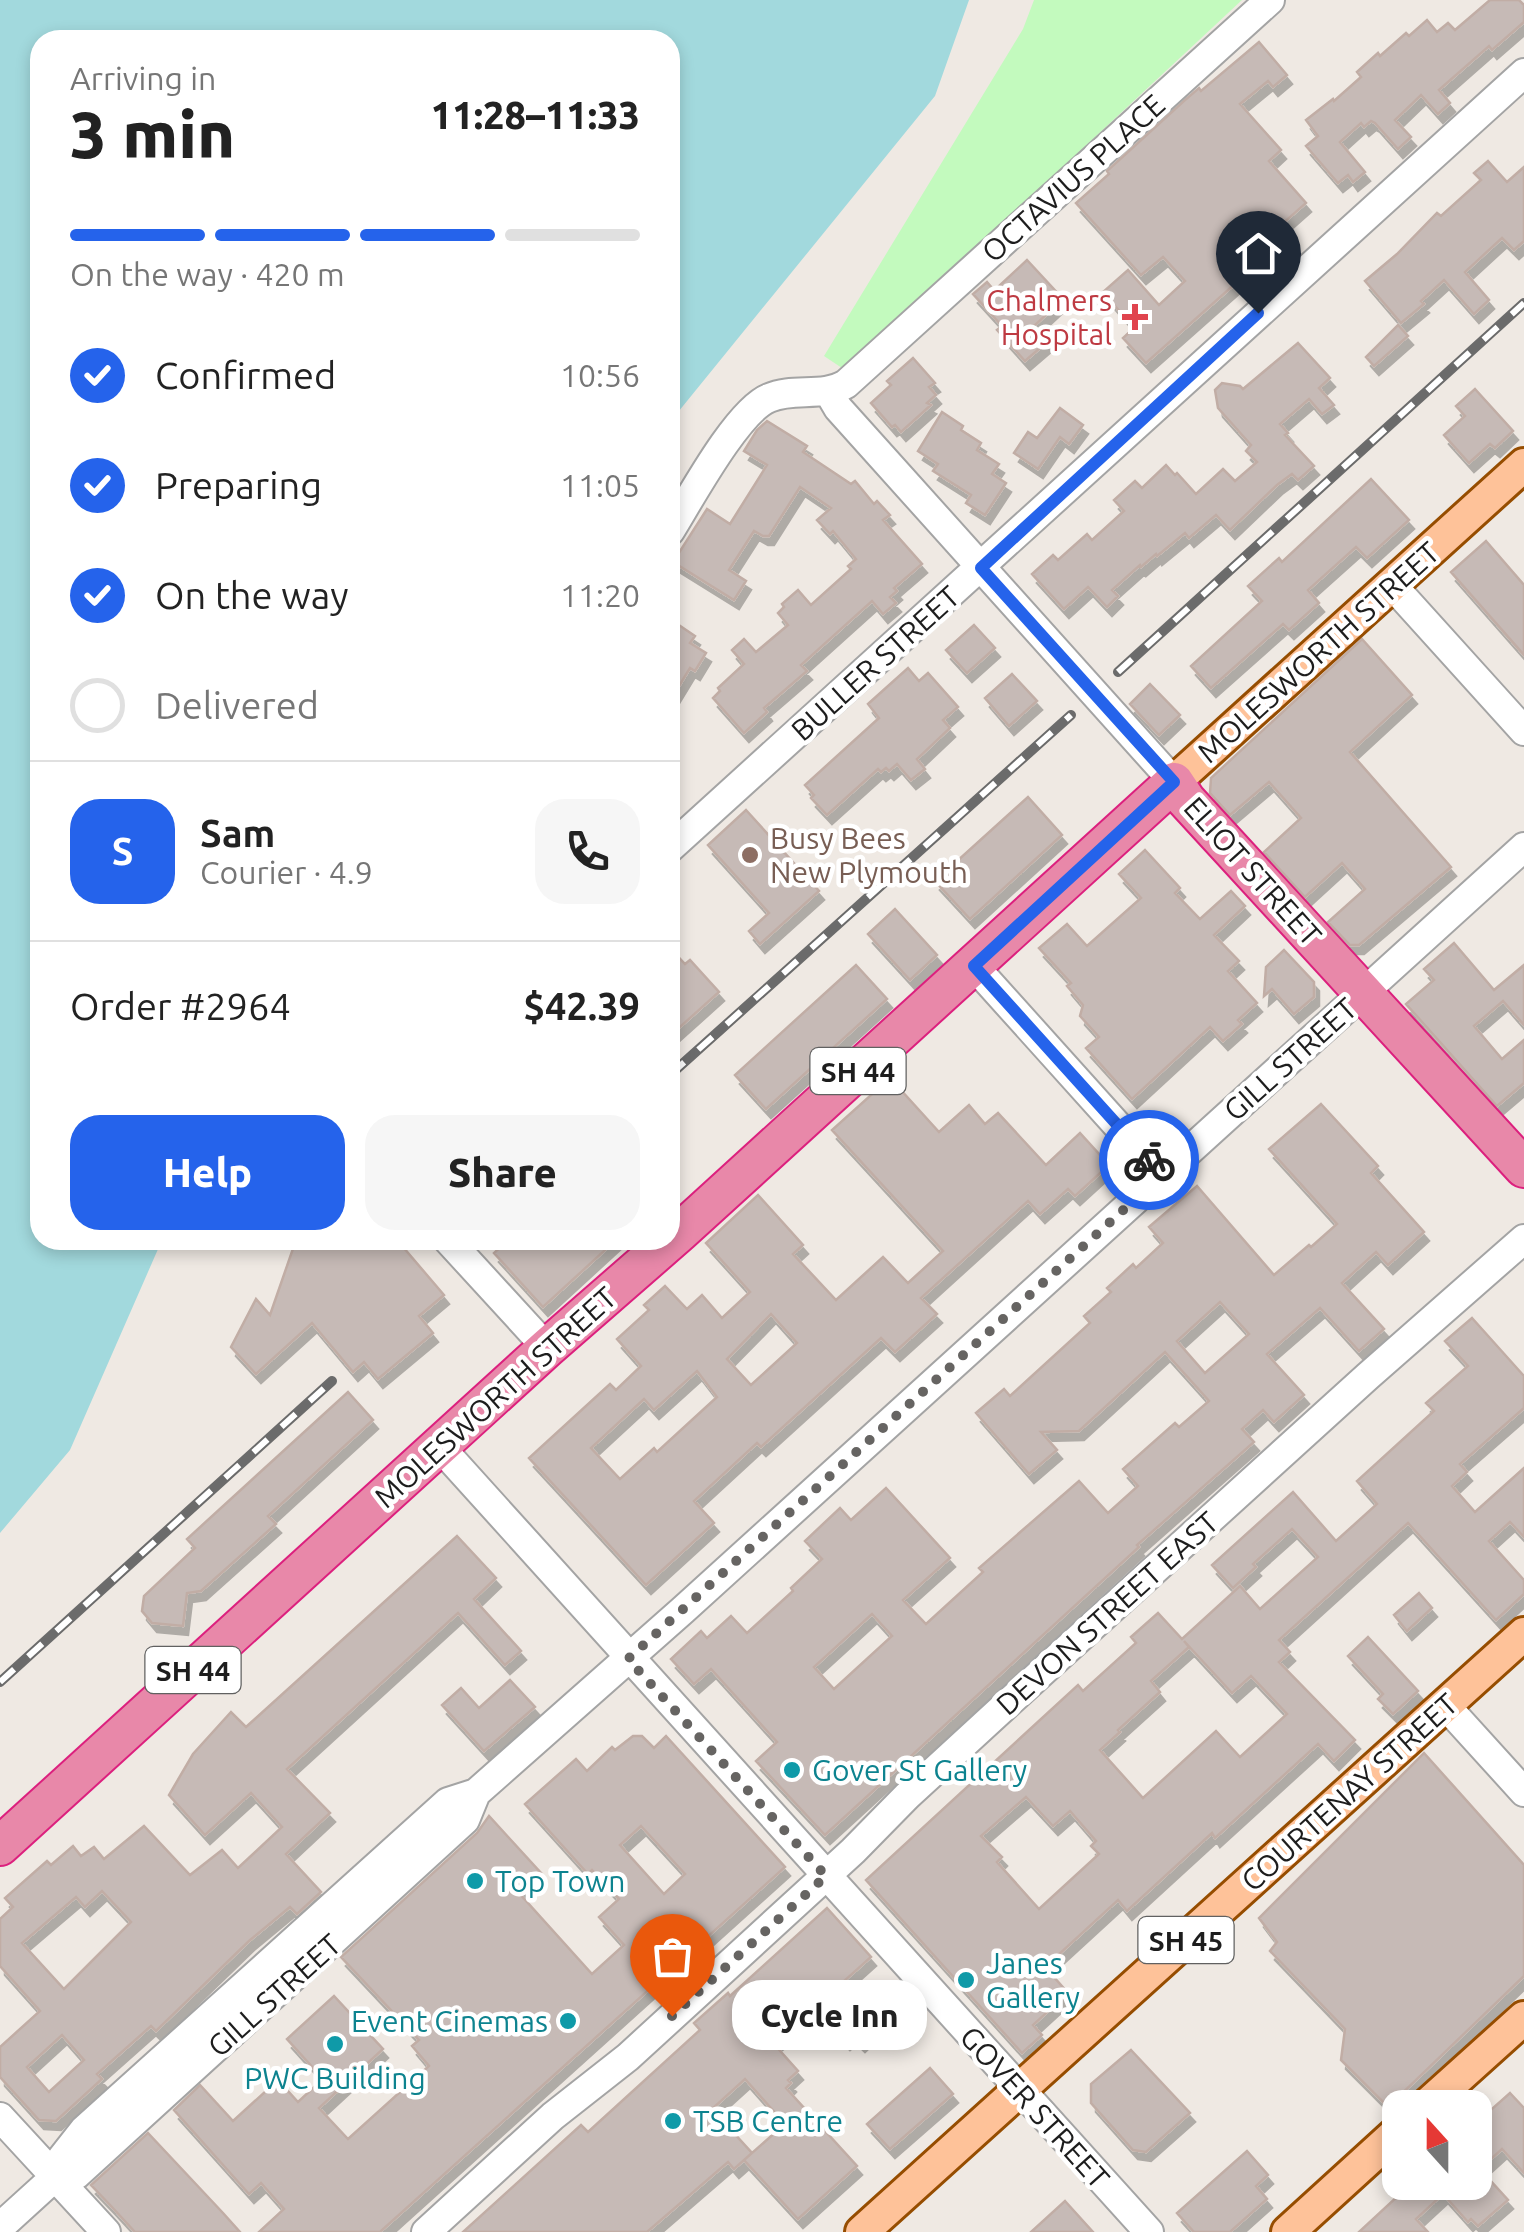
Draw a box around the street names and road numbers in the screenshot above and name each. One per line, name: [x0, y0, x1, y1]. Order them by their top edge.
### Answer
street label: OCTAVIUS PLACE: [975, 87, 1171, 269]
street label: MOLESWORTH STREET: [1190, 535, 1446, 769]
street label: BULLER STREET: [784, 579, 966, 747]
street label: ELIOT STREET: [1178, 790, 1329, 952]
street label: GILL STREET: [1217, 990, 1363, 1127]
road number: SH 44: [810, 1048, 906, 1094]
street label: MOLESWORTH STREET: [367, 1280, 623, 1514]
street label: DEVON STREET EAST: [989, 1504, 1225, 1721]
road number: SH 44: [146, 1647, 240, 1693]
street label: COURTENAY STREET: [1234, 1686, 1464, 1898]
road number: SH 45: [1138, 1917, 1234, 1963]
street label: GILL STREET: [201, 1926, 347, 2063]
street label: GOVER STREET: [954, 2019, 1117, 2195]

